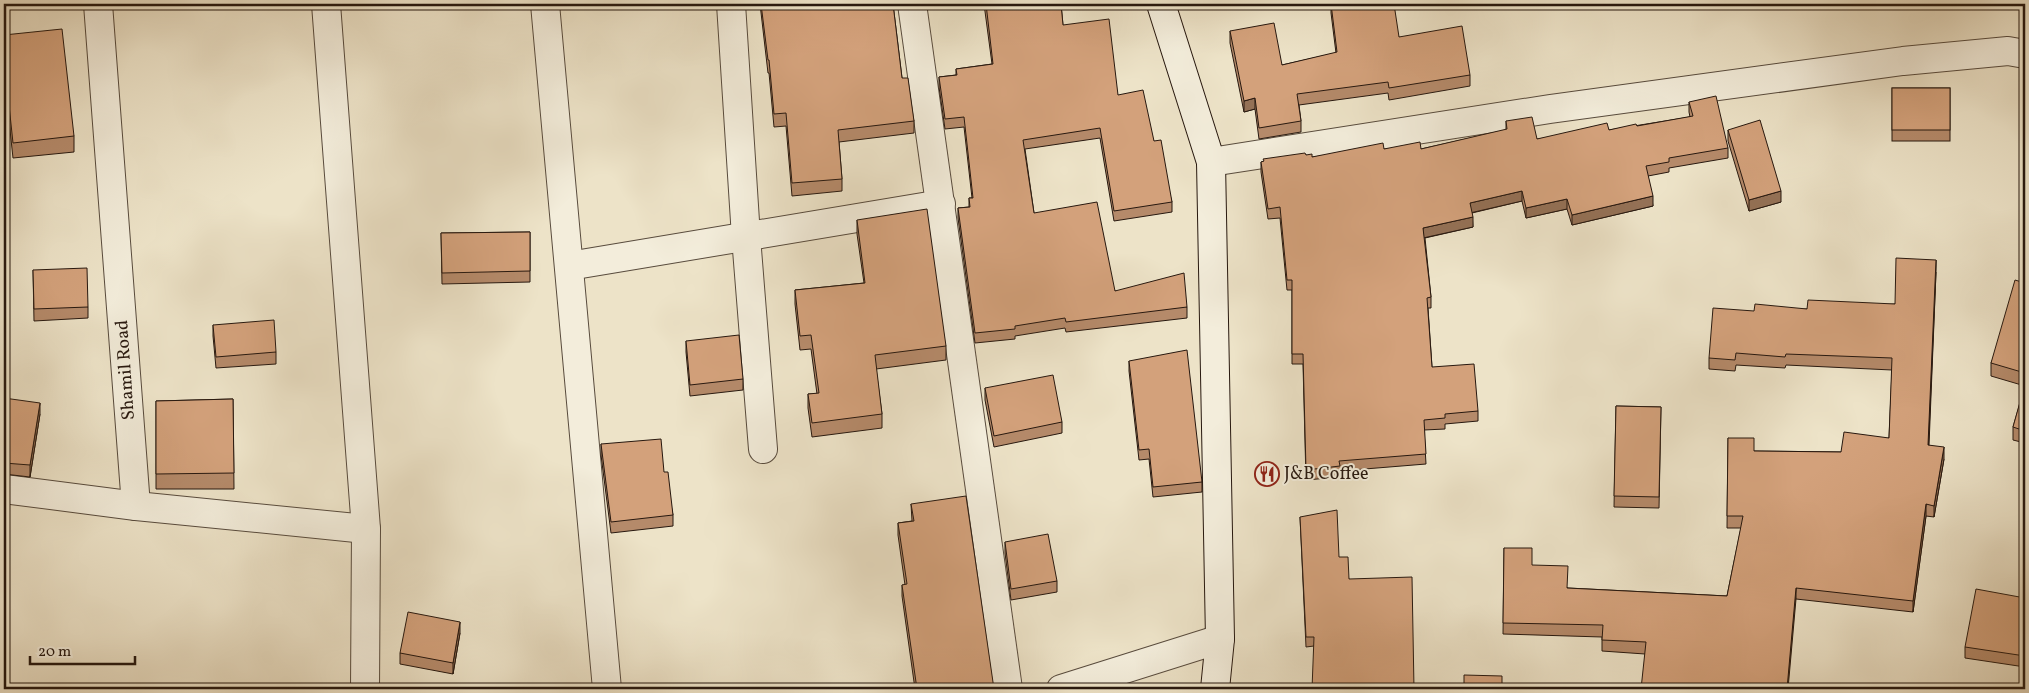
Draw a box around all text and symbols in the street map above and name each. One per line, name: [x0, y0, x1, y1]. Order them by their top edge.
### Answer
street label: Shamil Road: [110, 319, 142, 421]
restaurant icon: J&B Coffee: [1254, 461, 1280, 487]
place label: J&B Coffee: [1284, 462, 1368, 487]
scale bar: [30, 633, 135, 665]
text: 20 m: [38, 642, 71, 663]

